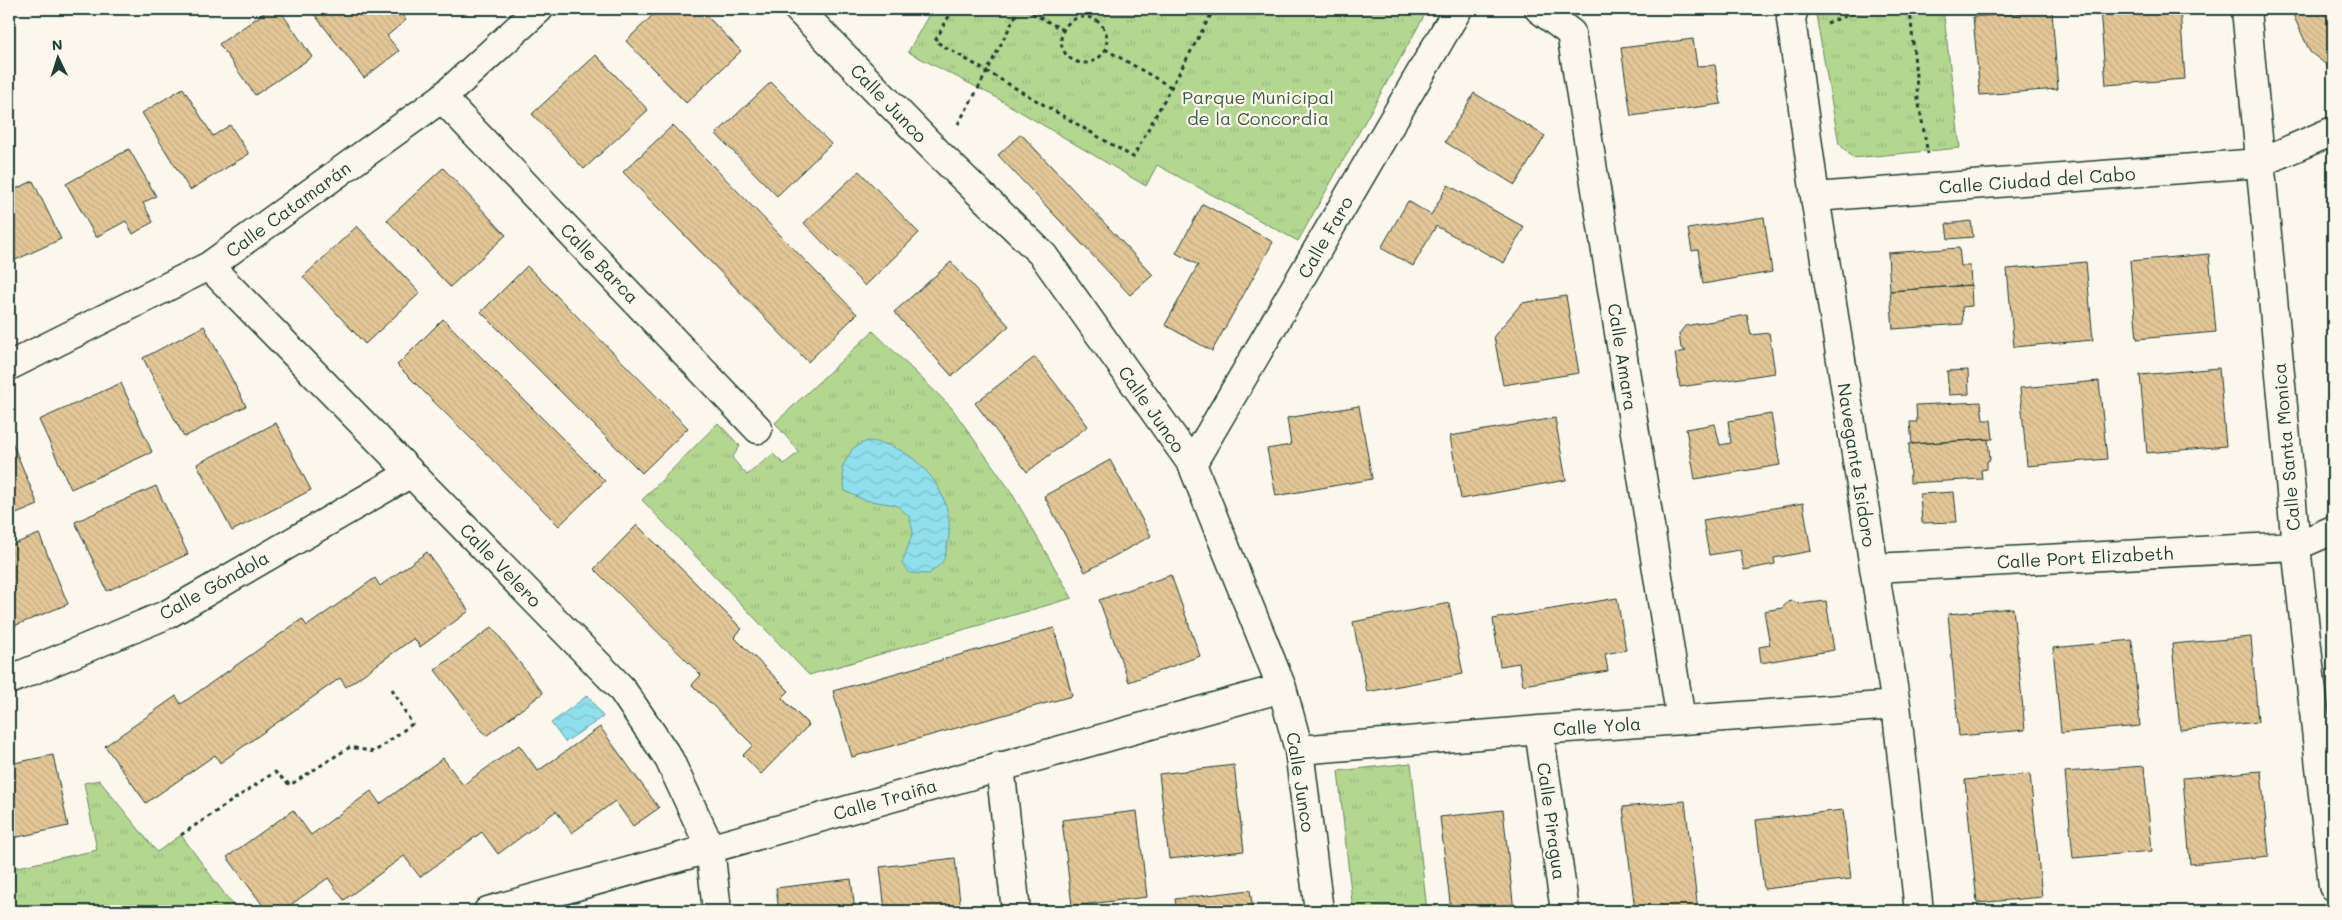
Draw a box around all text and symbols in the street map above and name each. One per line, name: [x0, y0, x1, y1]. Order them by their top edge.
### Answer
north arrow: [32, 32, 82, 82]
text: N: [51, 35, 63, 54]
street label: Calle Junco: [845, 58, 933, 148]
park label: Parque Municipal de la Concordia: [1182, 85, 1334, 130]
street label: Calle Catamarán: [221, 156, 355, 262]
street label: Calle Ciudad del Cabo: [1938, 161, 2136, 199]
street label: Calle Faro: [1292, 191, 1358, 282]
street label: Calle Barca: [556, 218, 644, 308]
street label: Calle Amara: [1603, 302, 1643, 412]
street label: Calle Junco: [1113, 361, 1191, 457]
street label: Calle Santa Monica: [2267, 362, 2305, 532]
street label: Navegante Isidoro: [1832, 381, 1882, 549]
street label: Calle Velero: [455, 518, 547, 612]
street label: Calle Port Elizabeth: [1996, 540, 2174, 574]
street label: Calle Góndola: [155, 545, 273, 625]
street label: Calle Yola: [1552, 711, 1642, 741]
street label: Calle Junco: [1281, 730, 1321, 834]
street label: Calle Piragua: [1532, 761, 1572, 881]
street label: Calle Traiña: [830, 773, 940, 825]

